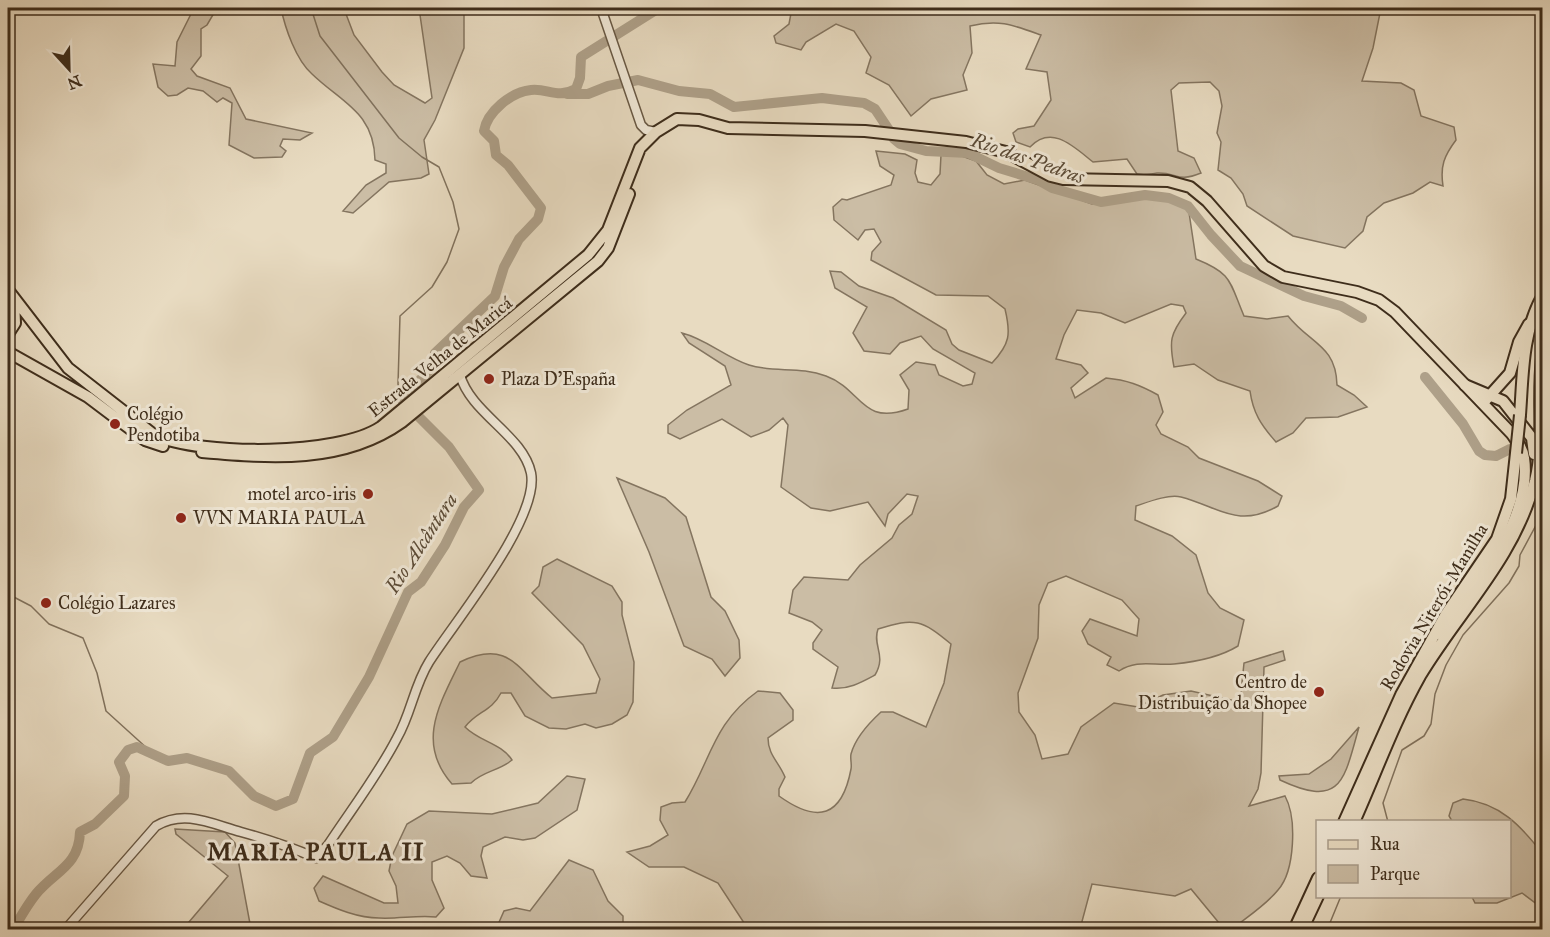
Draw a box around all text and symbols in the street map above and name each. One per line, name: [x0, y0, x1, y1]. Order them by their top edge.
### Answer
north arrow: [39, 39, 99, 99]
text: N: [64, 71, 84, 94]
water label: Rio das Pedras: [967, 127, 1089, 189]
street label: Estrada Velha de Maricá: [363, 292, 517, 422]
place label: Plaza D'España: [501, 368, 616, 390]
marker: Plaza D'España: [482, 372, 496, 386]
place label: Colégio Pendotiba: [127, 403, 200, 446]
marker: Colégio Pendotiba: [108, 417, 122, 431]
place label: motel arco-iris: [247, 483, 356, 505]
marker: motel arco-iris: [361, 487, 375, 501]
water label: Rio Alcântara: [379, 489, 462, 598]
place label: VVN MARIA PAULA: [192, 507, 366, 529]
marker: VVN MARIA PAULA: [174, 511, 188, 525]
street label: Rodovia Niterói-Manilha: [1376, 519, 1493, 694]
place label: Colégio Lazares: [58, 592, 176, 615]
marker: Colégio Lazares: [39, 596, 53, 610]
place label: Centro de Distribuição da Shopee: [1138, 671, 1307, 714]
marker: Centro de Distribuição da Shopee: [1312, 685, 1326, 699]
legend: [1316, 820, 1511, 898]
text: Rua: [1370, 833, 1400, 855]
district label: MARIA PAULA II: [207, 837, 425, 867]
text: Parque: [1370, 863, 1420, 886]

